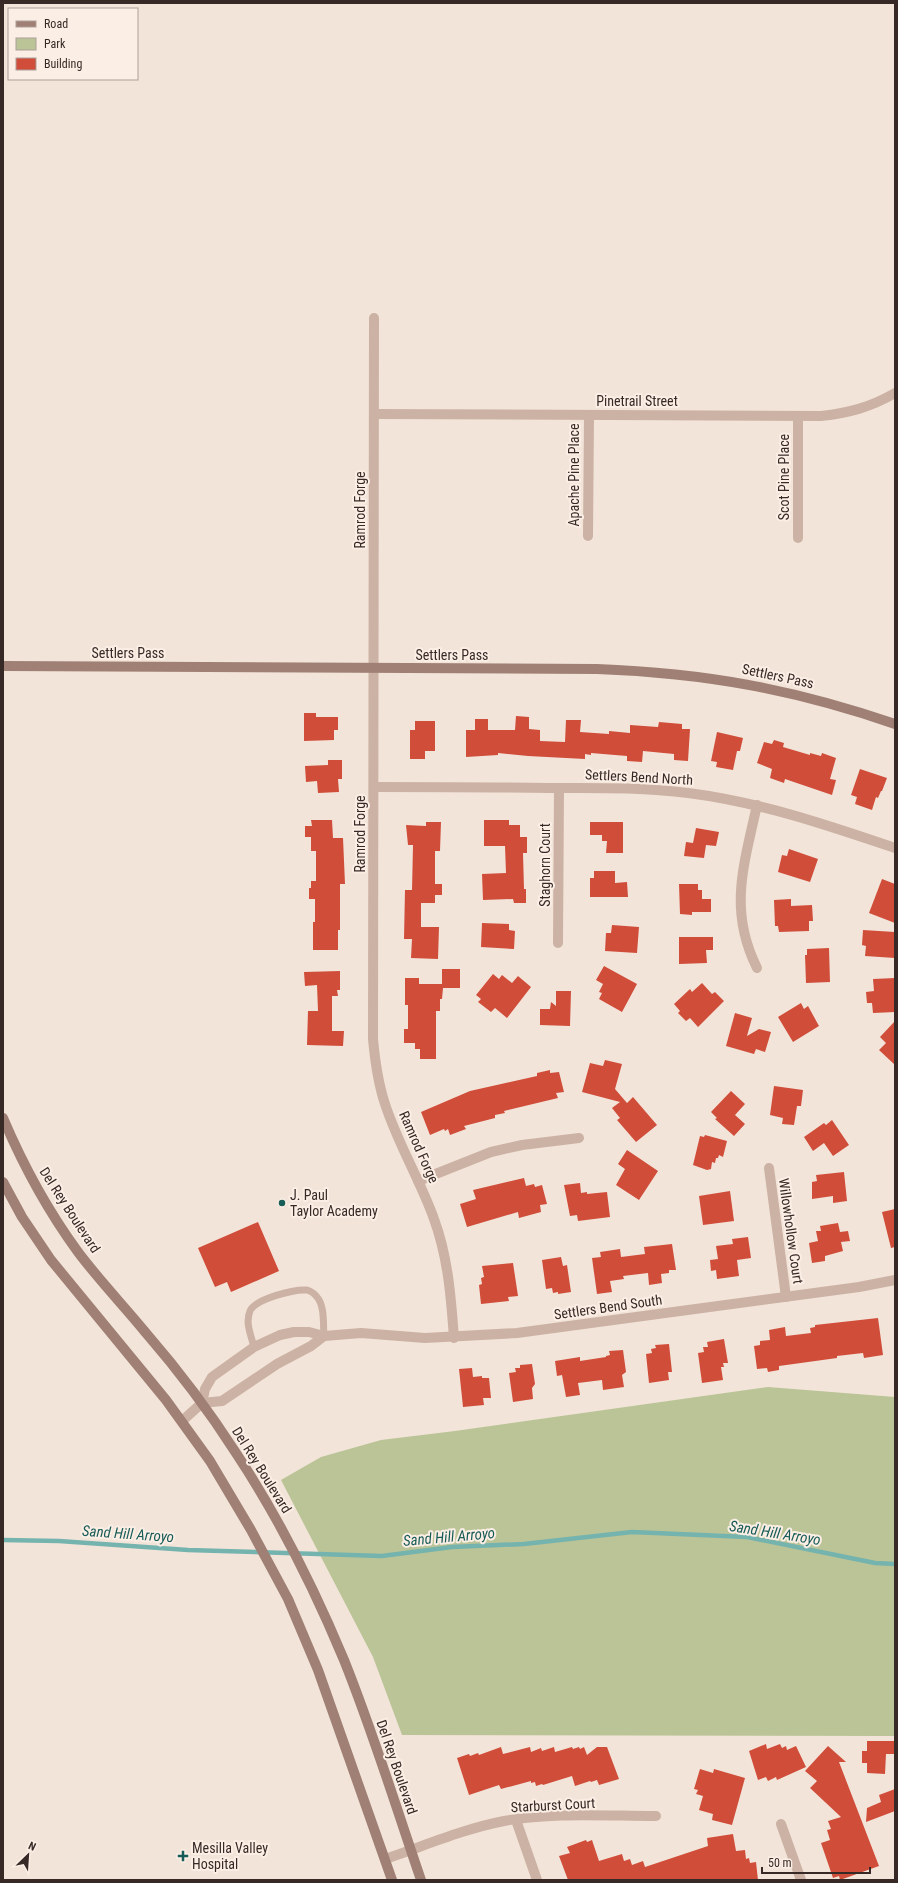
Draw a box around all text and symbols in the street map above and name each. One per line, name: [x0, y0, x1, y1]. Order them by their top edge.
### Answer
legend: [8, 8, 138, 80]
text: Road: [44, 17, 68, 31]
text: Park: [44, 37, 66, 51]
text: Building: [44, 57, 82, 71]
street label: Pinetrail Street: [596, 393, 678, 409]
street label: Apache Pine Place: [566, 423, 582, 526]
street label: Scot Pine Place: [776, 433, 792, 520]
street label: Ramrod Forge: [352, 471, 368, 549]
street label: Settlers Pass: [92, 645, 164, 661]
street label: Settlers Pass: [416, 647, 488, 663]
street label: Settlers Pass: [741, 661, 815, 691]
street label: Settlers Bend North: [585, 766, 693, 788]
street label: Ramrod Forge: [352, 795, 368, 873]
street label: Staghorn Court: [537, 823, 553, 907]
street label: Ramrod Forge: [396, 1108, 442, 1186]
street label: Del Rey Boulevard: [36, 1164, 104, 1256]
street label: Willowhollow Court: [776, 1177, 806, 1285]
place label: J. Paul Taylor Academy: [290, 1187, 378, 1219]
marker: J. Paul Taylor Academy: [277, 1198, 287, 1208]
street label: Settlers Bend South: [553, 1292, 663, 1322]
street label: Del Rey Boulevard: [229, 1424, 295, 1516]
water label: Sand Hill Arroyo: [728, 1517, 822, 1549]
water label: Sand Hill Arroyo: [81, 1522, 175, 1546]
water label: Sand Hill Arroyo: [402, 1524, 496, 1550]
street label: Del Rey Boulevard: [373, 1718, 421, 1816]
street label: Starburst Court: [510, 1795, 596, 1815]
north arrow: [8, 1835, 48, 1875]
text: N: [26, 1839, 38, 1854]
place label: Mesilla Valley Hospital: [192, 1840, 268, 1872]
scale bar: [762, 1849, 870, 1875]
marker: Mesilla Valley Hospital: [177, 1850, 189, 1862]
text: 50 m: [768, 1856, 792, 1870]

